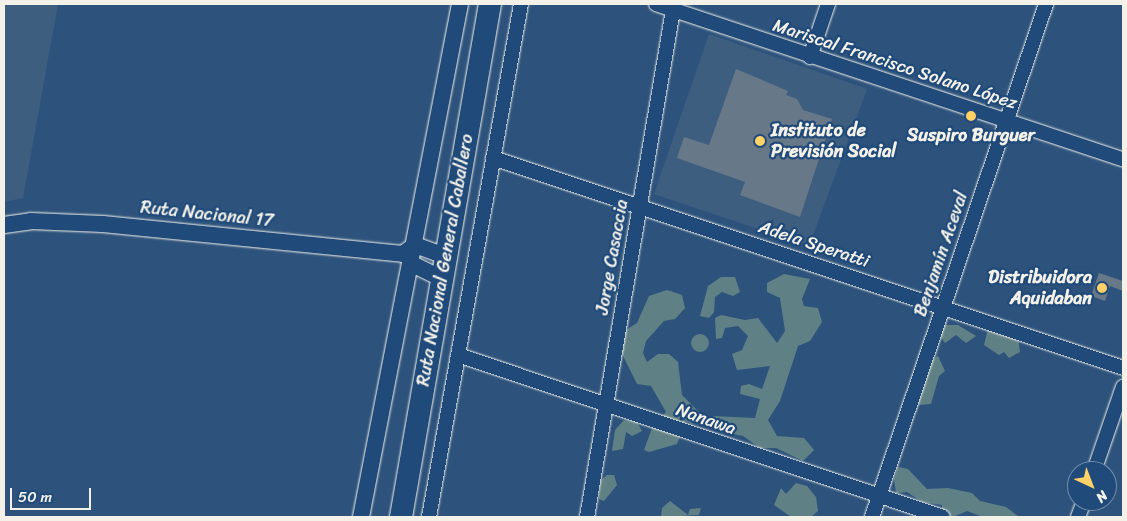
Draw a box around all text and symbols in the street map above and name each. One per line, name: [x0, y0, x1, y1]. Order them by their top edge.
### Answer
street label: Mariscal Francisco Solano López: [770, 14, 1020, 114]
marker: Suspiro Burguer: [965, 110, 977, 122]
place label: Instituto de Previsión Social: [771, 120, 896, 162]
place label: Suspiro Burguer: [907, 124, 1035, 146]
street label: Ruta Nacional General Caballero: [412, 132, 478, 388]
marker: Instituto de Previsión Social: [753, 134, 767, 148]
street label: Benjamín Aceval: [909, 189, 973, 319]
street label: Ruta Nacional 17: [140, 196, 274, 232]
street label: Jorge Casaccia: [591, 197, 633, 317]
street label: Adela Speratti: [756, 216, 872, 272]
place label: Distribuidora Aquidaban: [988, 267, 1092, 310]
marker: Distribuidora Aquidaban: [1096, 282, 1108, 294]
street label: Nanawa: [673, 399, 739, 439]
north arrow: [1067, 461, 1117, 511]
scale bar: [12, 478, 94, 510]
text: 50 m: [18, 484, 52, 510]
text: N: [1090, 484, 1114, 509]

